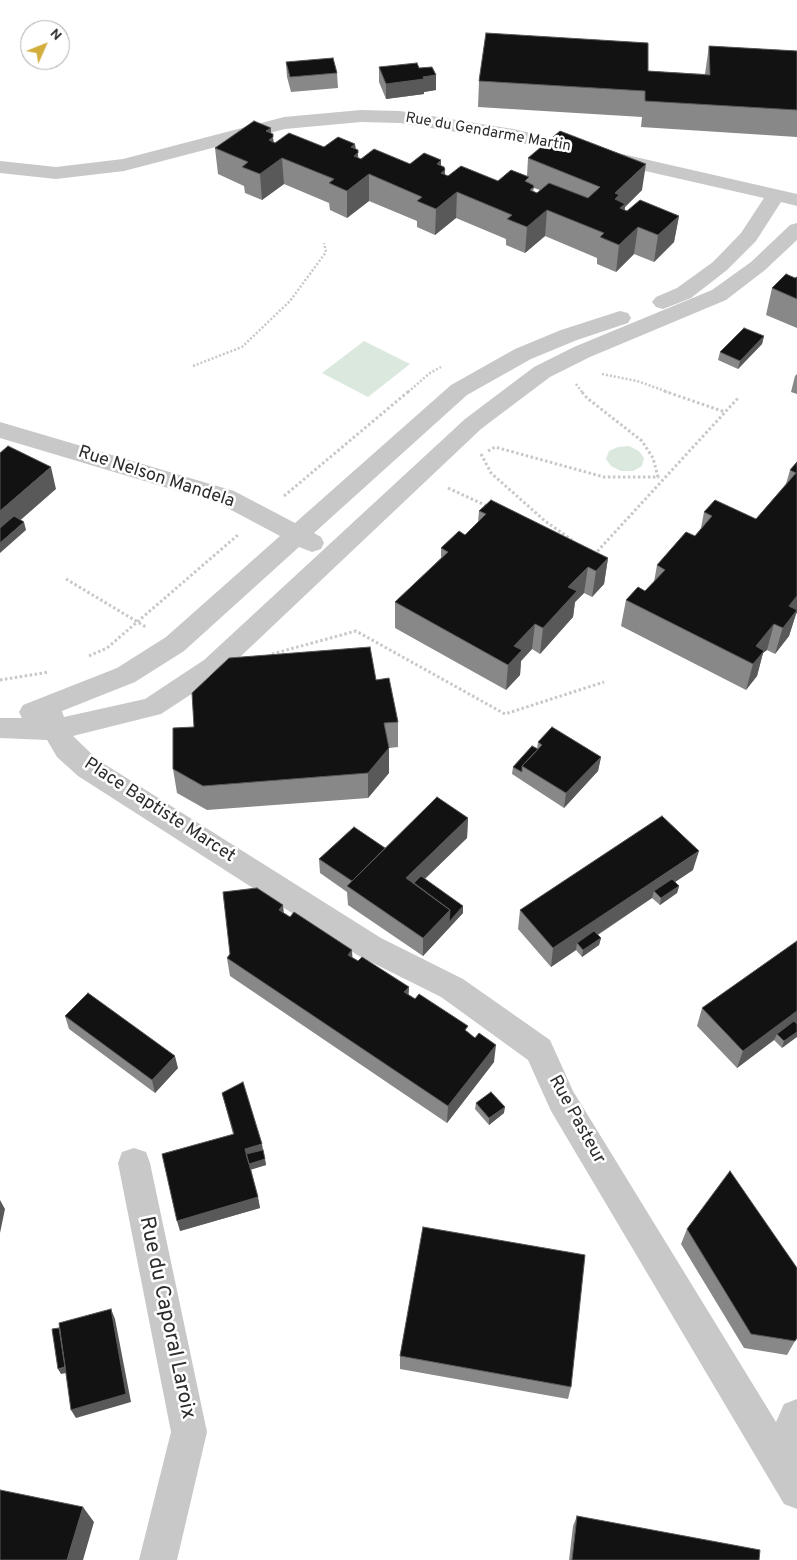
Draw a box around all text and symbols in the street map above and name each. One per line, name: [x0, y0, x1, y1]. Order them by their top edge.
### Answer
north arrow: [20, 20, 70, 70]
text: N: [46, 25, 65, 44]
street label: Rue du Gendarme Martin: [404, 110, 572, 156]
street label: Rue Nelson Mandela: [75, 442, 237, 514]
street label: Place Baptiste Marcet: [79, 754, 239, 868]
street label: Rue Pasteur: [543, 1072, 609, 1168]
street label: Rue du Caporal Laroix: [132, 1214, 200, 1422]

